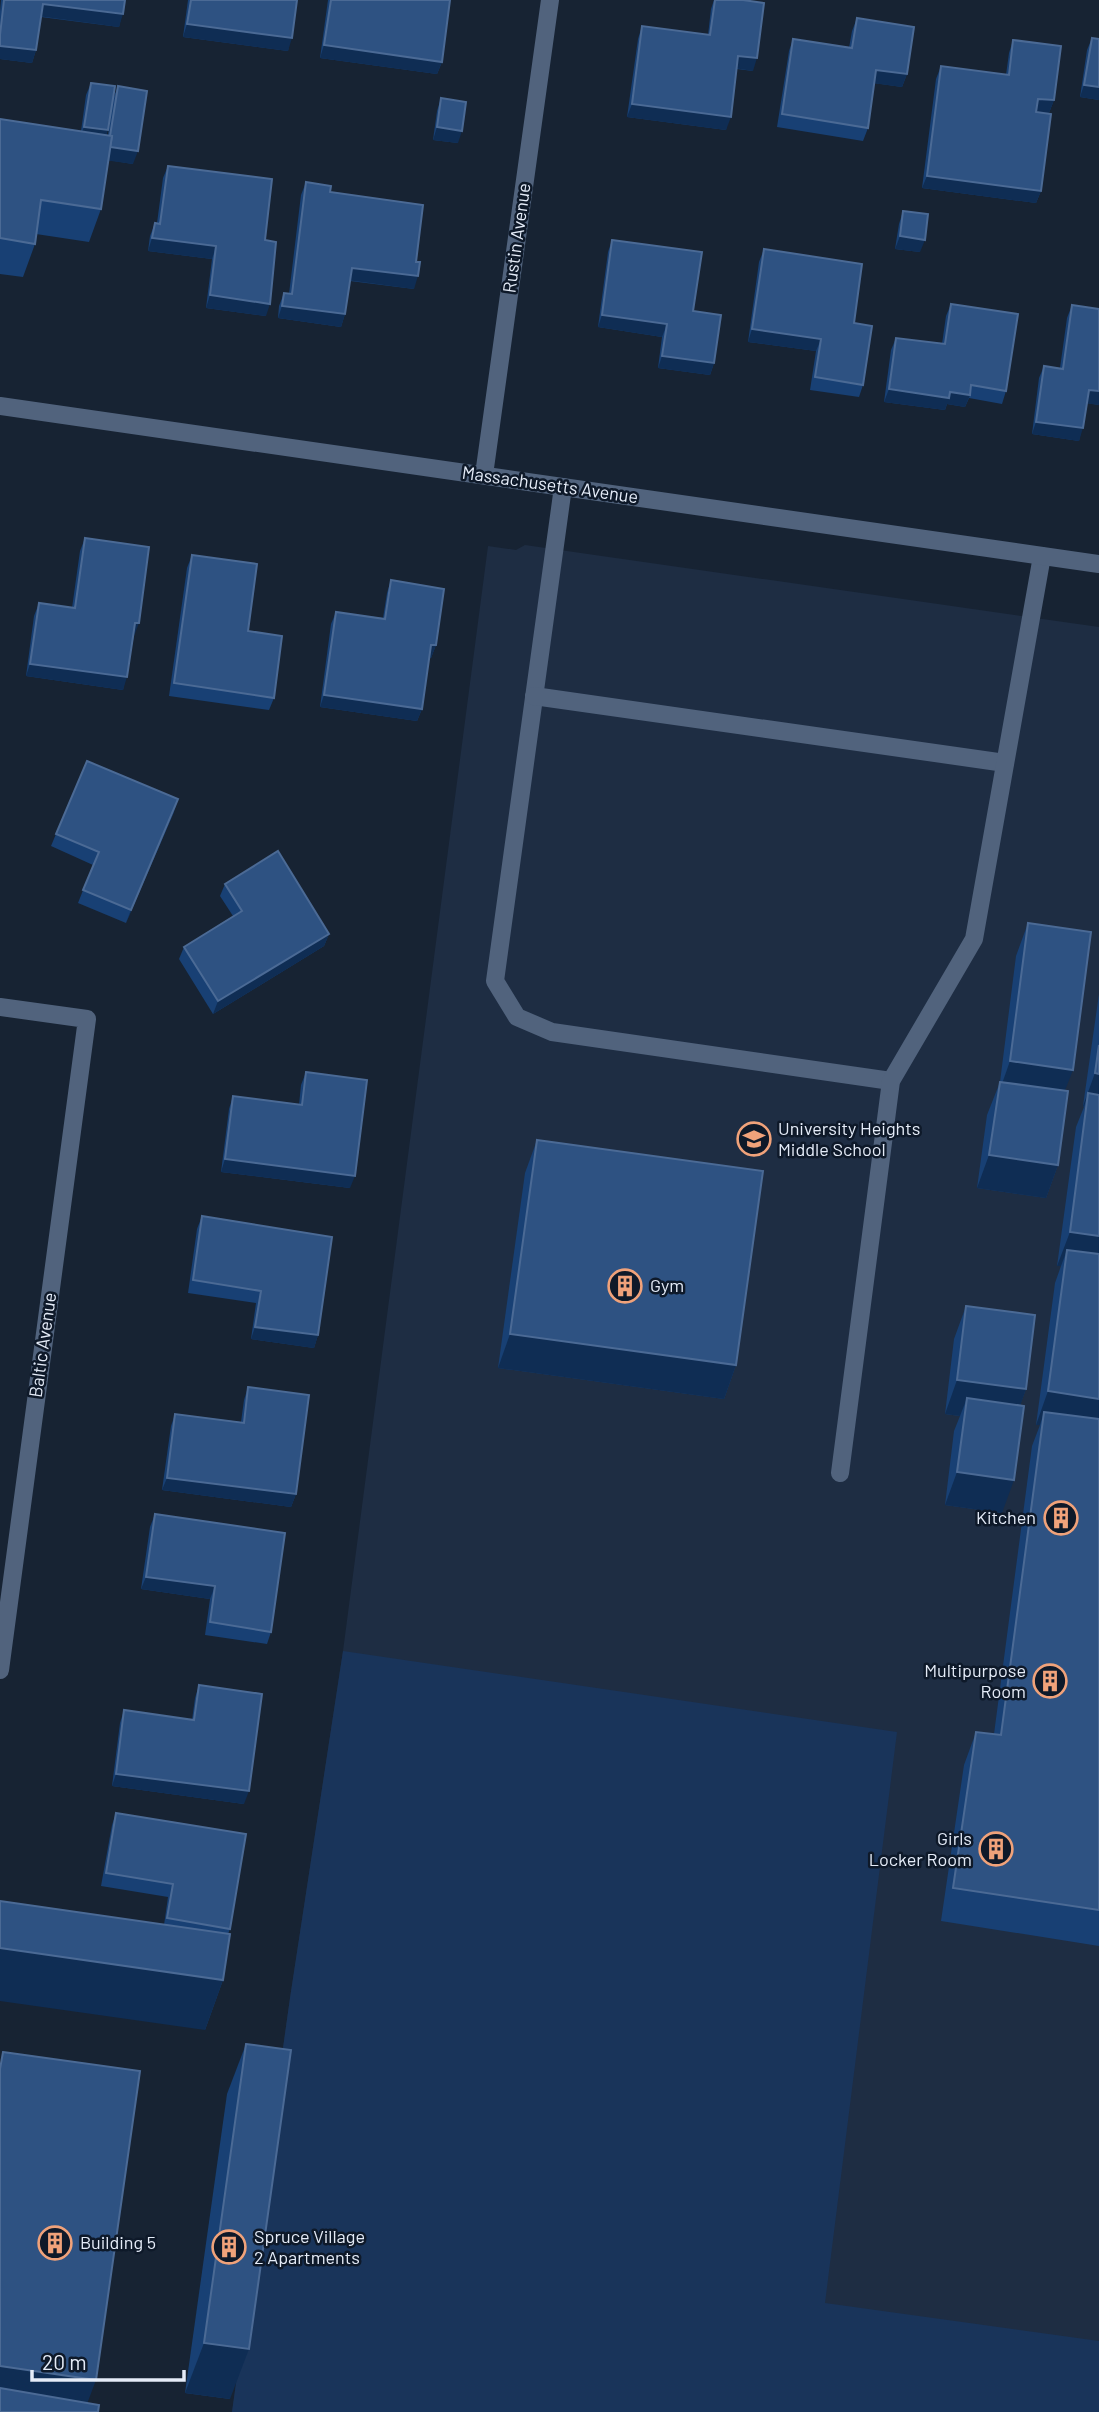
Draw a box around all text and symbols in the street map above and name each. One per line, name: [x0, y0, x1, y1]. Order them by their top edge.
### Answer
street label: Rustin Avenue: [497, 181, 535, 294]
street label: Massachusetts Avenue: [461, 461, 640, 507]
place label: University Heights Middle School: [778, 1117, 921, 1160]
school or university icon: University Heights Middle School: [735, 1120, 773, 1158]
building icon: Gym: [606, 1267, 644, 1305]
place label: Gym: [650, 1274, 684, 1296]
street label: Baltic Avenue: [24, 1291, 60, 1399]
building icon: Kitchen: [1042, 1499, 1080, 1537]
place label: Kitchen: [976, 1506, 1036, 1528]
place label: Multipurpose Room: [924, 1659, 1026, 1702]
building icon: Multipurpose Room: [1031, 1662, 1069, 1700]
place label: Girls Locker Room: [869, 1827, 972, 1870]
building icon: Girls Locker Room: [977, 1830, 1015, 1868]
building icon: Building 5: [36, 2224, 74, 2262]
place label: Spruce Village 2 Apartments: [254, 2225, 365, 2268]
building icon: Spruce Village 2 Apartments: [210, 2228, 248, 2266]
place label: Building 5: [80, 2231, 156, 2253]
scale bar: [32, 2338, 184, 2382]
text: 20 m: [42, 2349, 87, 2374]

